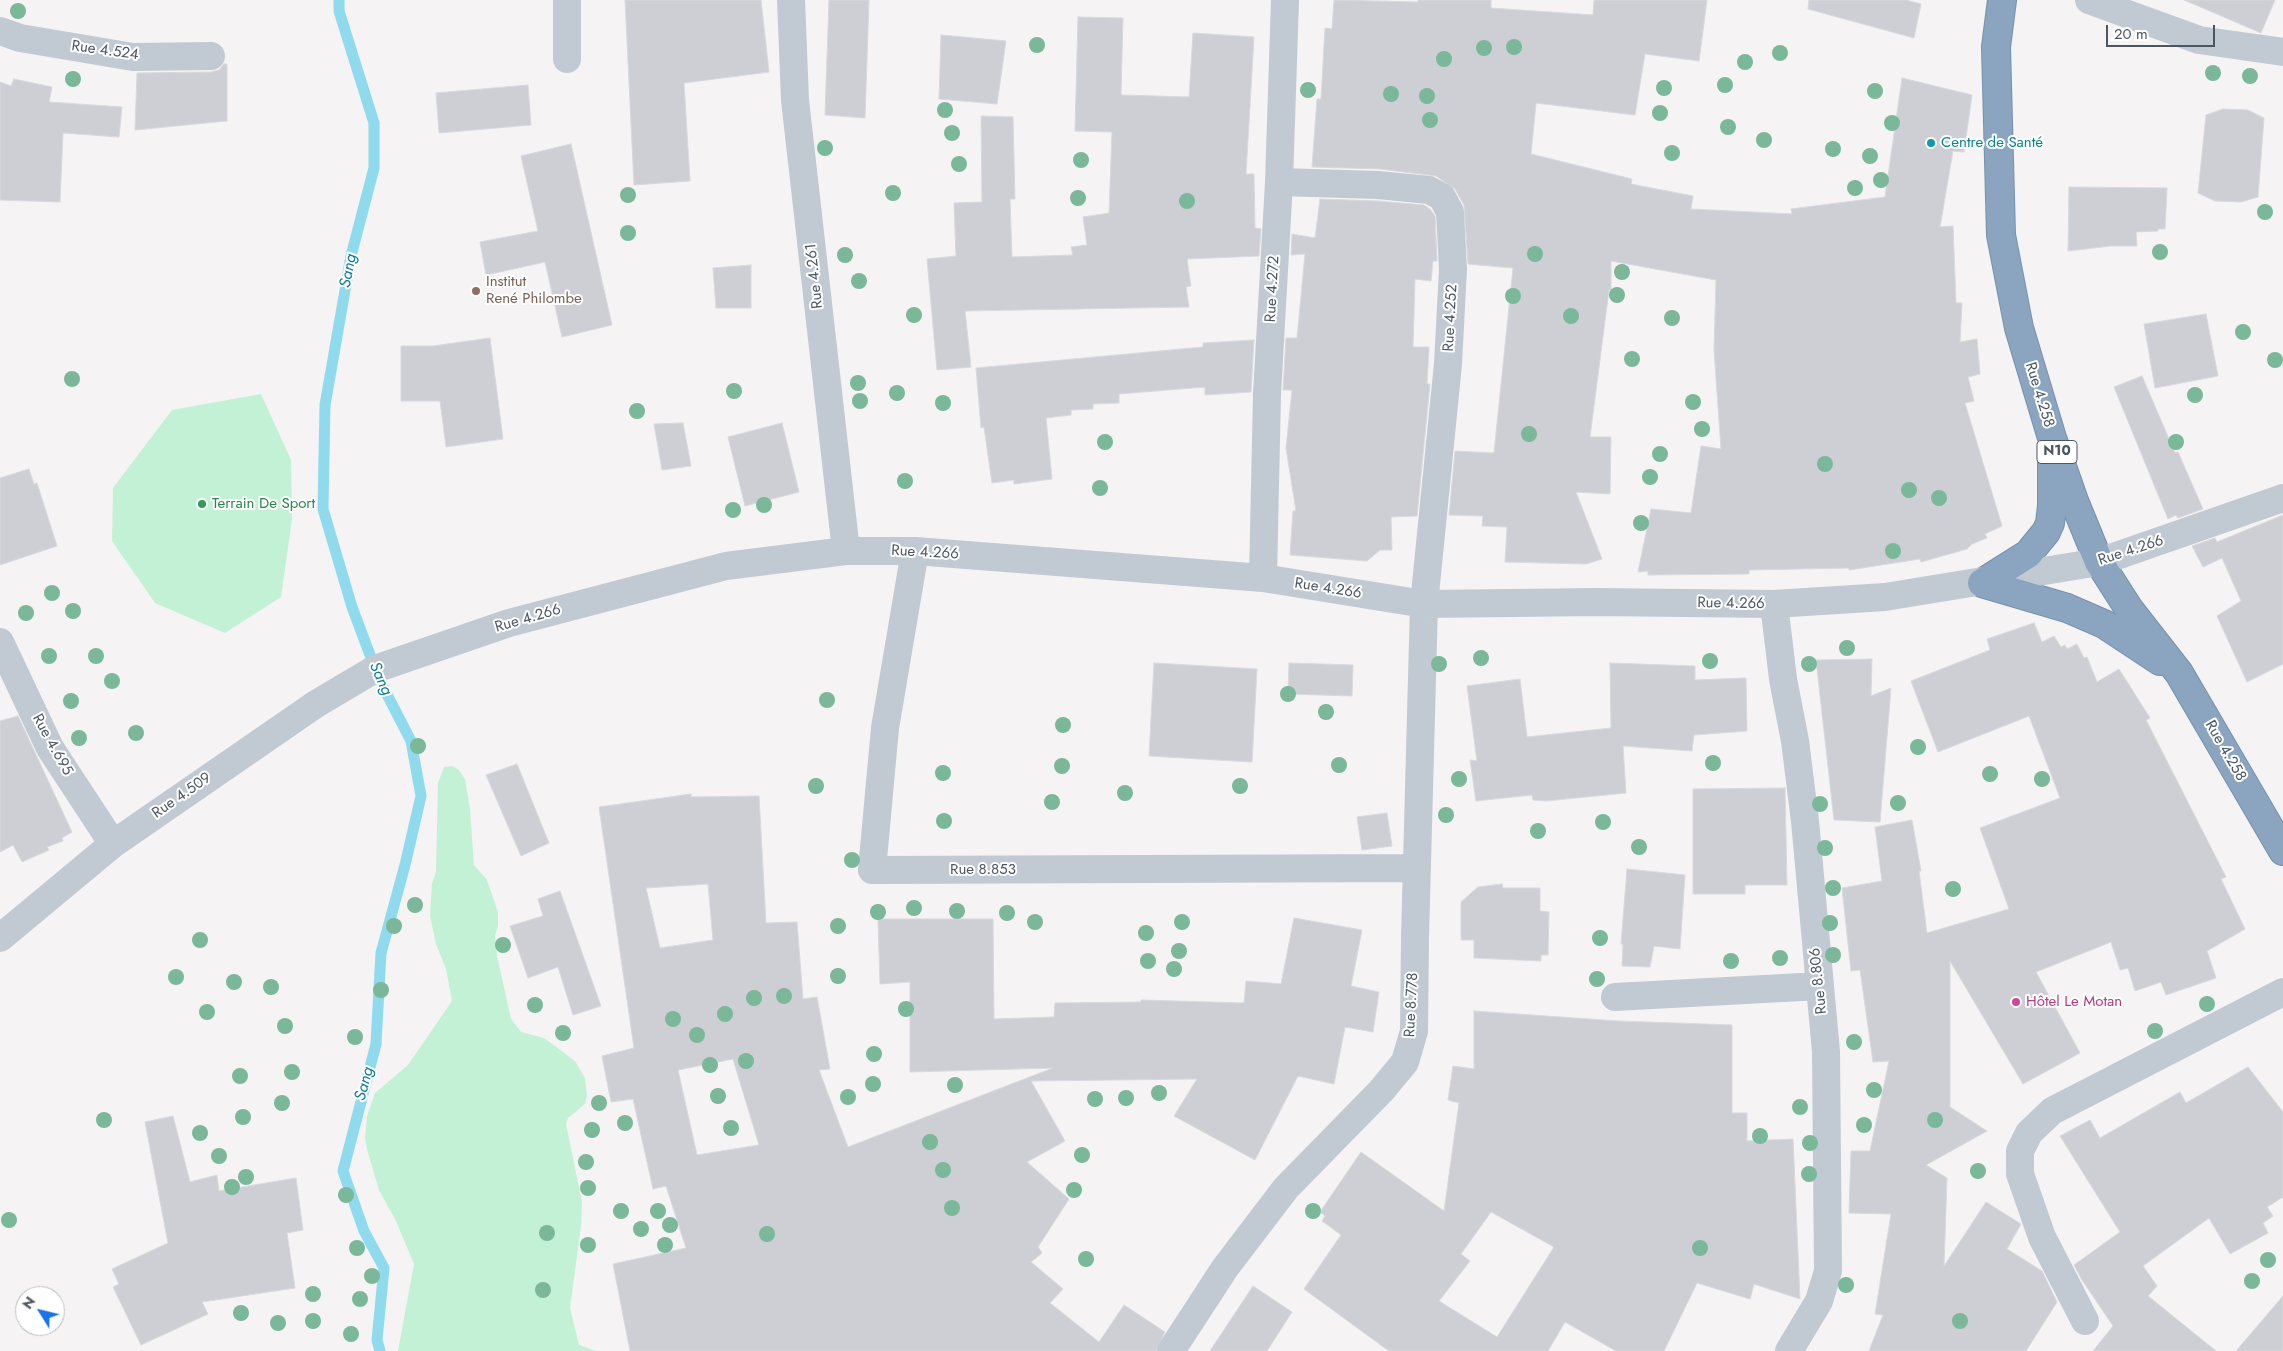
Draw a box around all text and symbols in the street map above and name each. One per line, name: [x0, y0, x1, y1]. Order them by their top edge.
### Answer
scale bar: [2108, 15, 2217, 47]
text: 20 m: [2114, 23, 2148, 45]
street label: Rue 4.524: [70, 37, 140, 65]
place label: Centre de Santé: [1941, 134, 2043, 152]
marker: Centre de Santé: [1925, 137, 1937, 149]
street label: Rue 4.261: [803, 242, 827, 310]
water label: Sang: [336, 252, 362, 290]
street label: Rue 4.272: [1262, 255, 1284, 323]
place label: Institut René Philombe: [486, 273, 582, 308]
street label: Rue 4.252: [1440, 284, 1462, 352]
marker: Institut René Philombe: [470, 285, 482, 297]
street label: Rue 4.258: [2021, 360, 2057, 430]
road number: N10: [2037, 441, 2077, 464]
place label: Terrain De Sport: [212, 495, 315, 513]
marker: Terrain De Sport: [196, 498, 208, 510]
street label: Rue 4.266: [2096, 532, 2166, 570]
street label: Rue 4.266: [891, 542, 959, 564]
street label: Rue 4.266: [1293, 575, 1363, 603]
street label: Rue 4.266: [1697, 594, 1765, 614]
street label: Rue 4.266: [493, 601, 563, 637]
water label: Sang: [364, 659, 396, 699]
street label: Rue 4.695: [28, 711, 76, 779]
street label: Rue 4.258: [2200, 718, 2250, 784]
street label: Rue 4.509: [149, 769, 215, 823]
street label: Rue 8.853: [950, 861, 1016, 879]
street label: Rue 8.806: [1807, 947, 1831, 1015]
street label: Rue 8.778: [1401, 972, 1423, 1038]
place label: Hôtel Le Motan: [2026, 993, 2122, 1011]
marker: Hôtel Le Motan: [2010, 996, 2022, 1008]
water label: Sang: [351, 1065, 379, 1103]
north arrow: [15, 1286, 65, 1336]
text: N: [17, 1292, 40, 1313]

